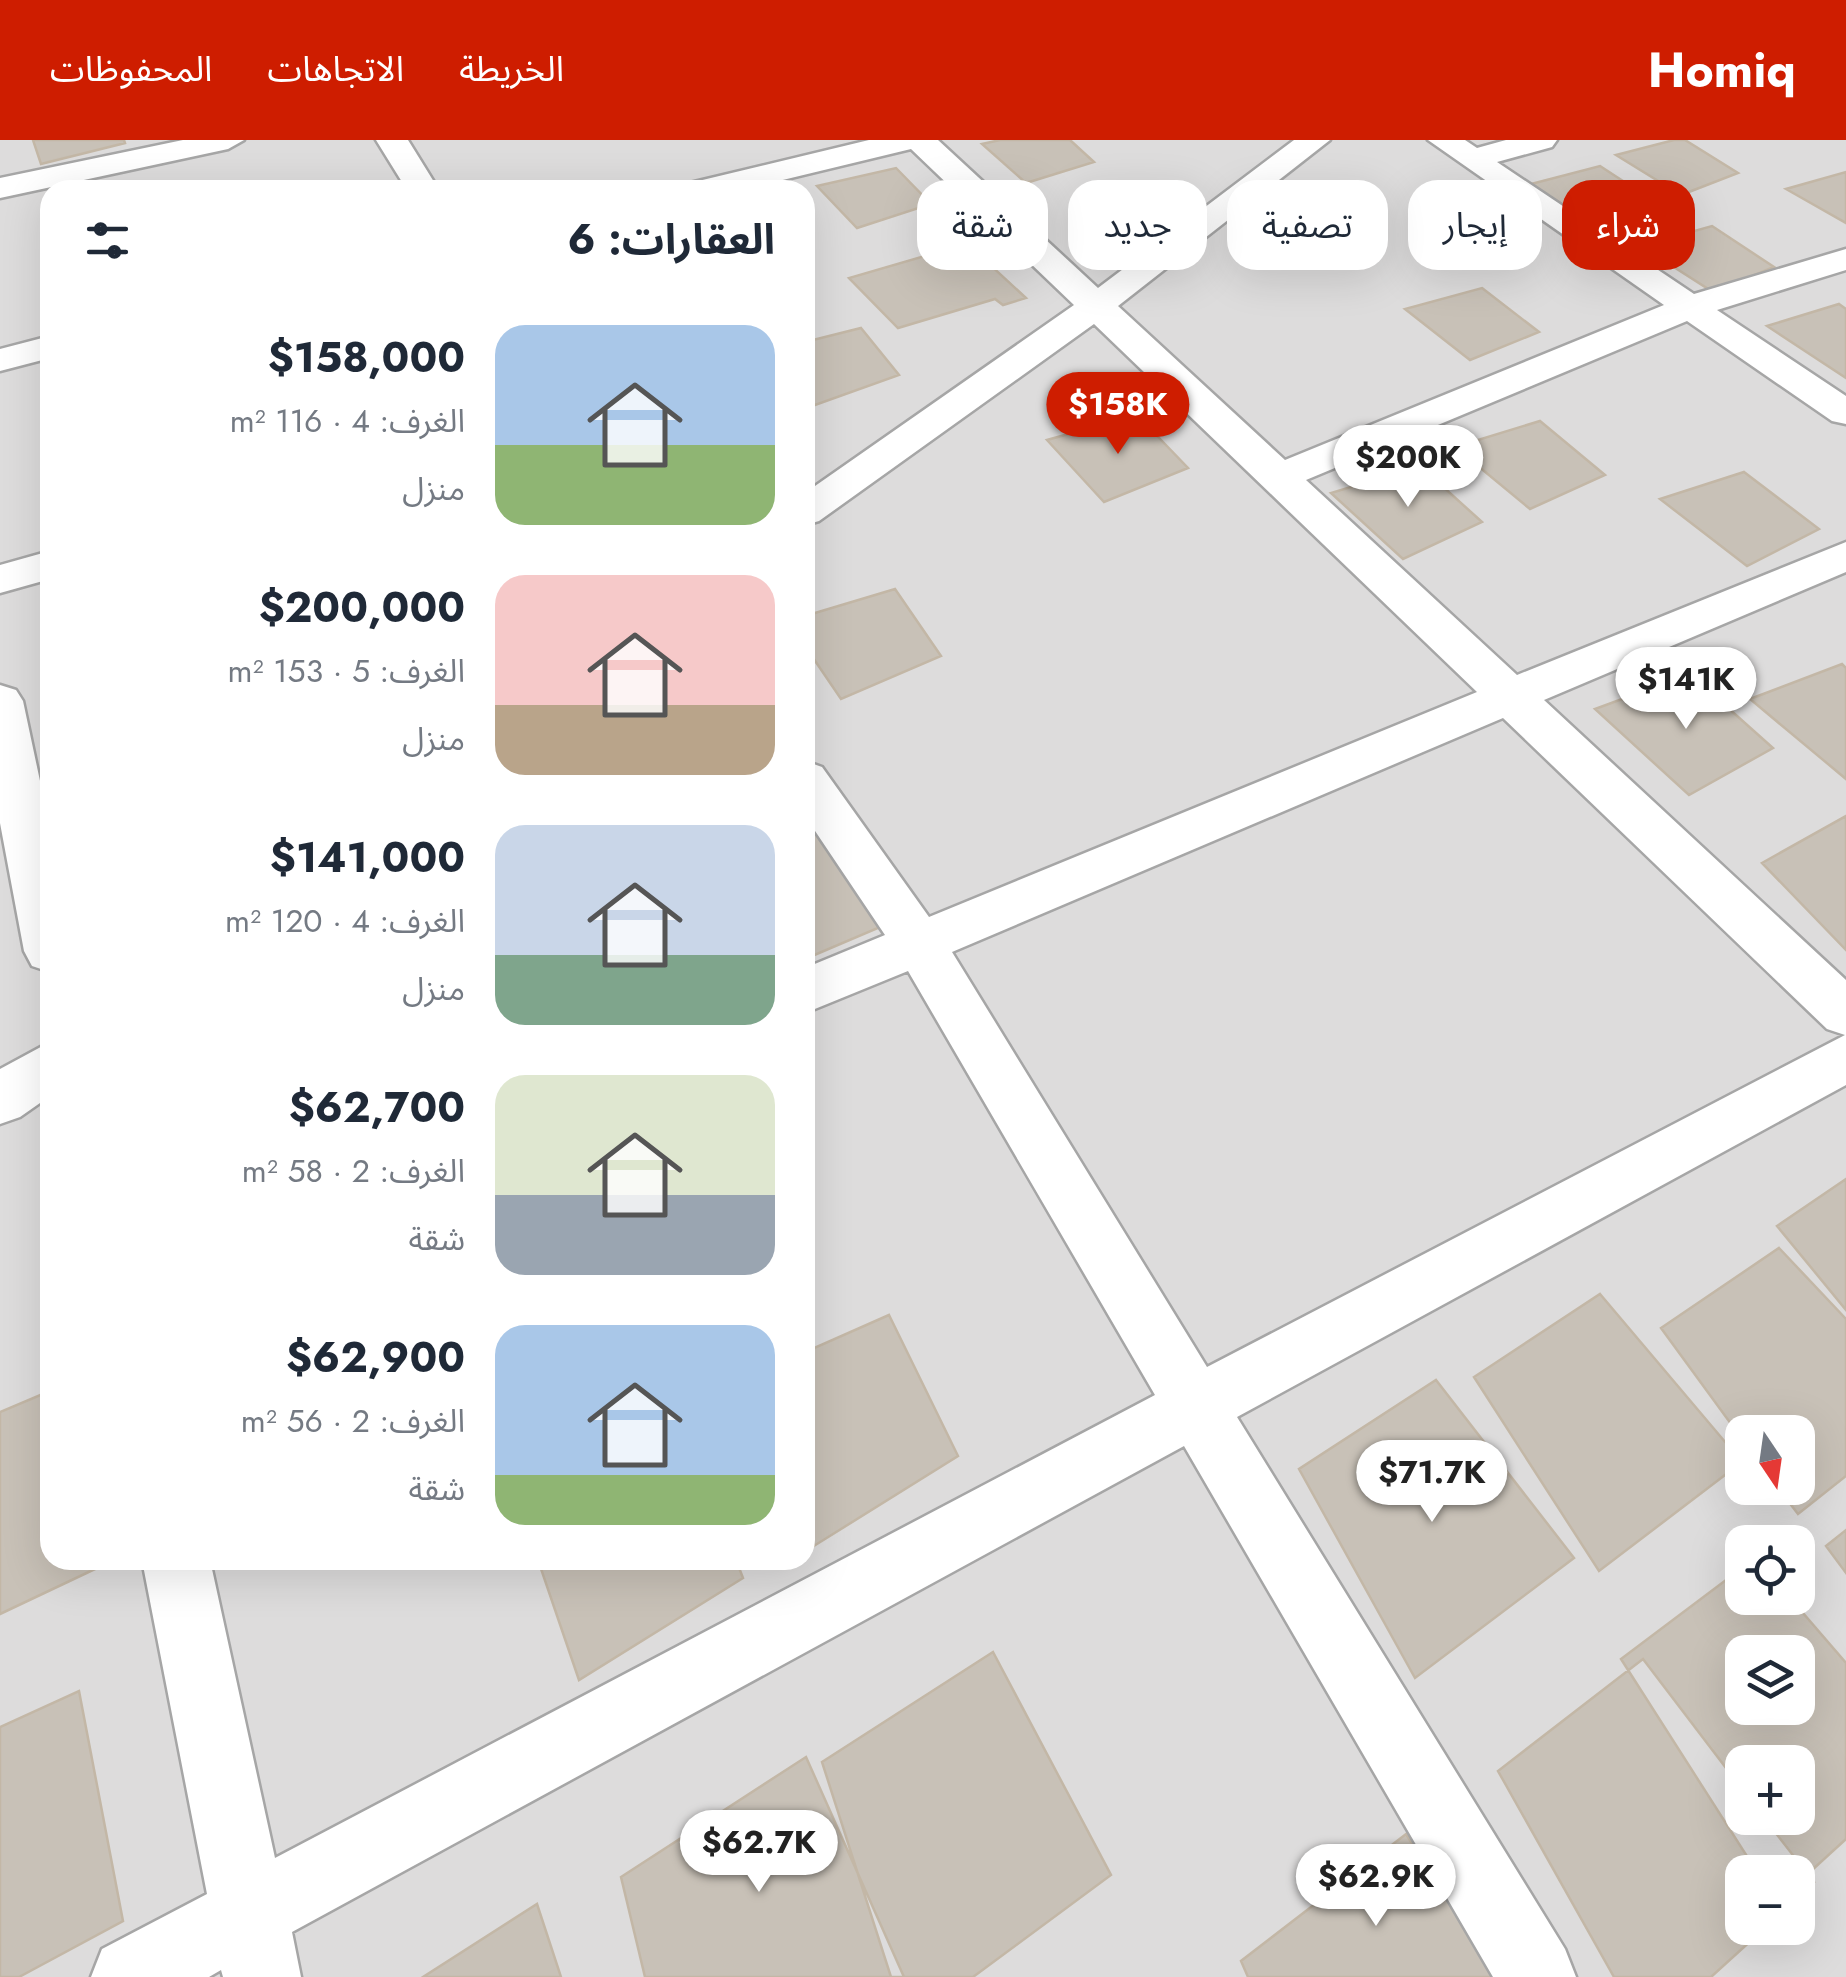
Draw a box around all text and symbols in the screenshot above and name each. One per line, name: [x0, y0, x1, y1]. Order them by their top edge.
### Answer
text: Homiq: [1648, 36, 1796, 105]
text: المحفوظات: [50, 44, 212, 94]
text: الاتجاهات: [267, 44, 404, 94]
text: الخريطة: [459, 44, 564, 94]
chip: شقة: [917, 180, 1048, 270]
chip: جديد: [1068, 180, 1207, 270]
chip: تصفية: [1227, 180, 1388, 270]
chip: إيجار: [1408, 180, 1542, 270]
chip: شراء: [1562, 180, 1695, 270]
text: العقارات: 6: [567, 209, 775, 270]
icon: filters: [80, 213, 135, 268]
text: $158,000: [268, 327, 465, 388]
icon: home: [575, 365, 695, 485]
pin: $158K: [1048, 372, 1188, 457]
text: $158K: [1068, 381, 1168, 427]
text: الغرف: 4 · 116 m²: [230, 398, 465, 444]
pin: $200K: [1338, 425, 1478, 510]
text: $200K: [1355, 434, 1461, 480]
text: منزل: [402, 466, 465, 512]
text: $200,000: [259, 577, 465, 638]
icon: home: [575, 615, 695, 735]
pin: $141K: [1616, 647, 1756, 732]
text: الغرف: 5 · 153 m²: [228, 648, 465, 694]
text: $141K: [1637, 656, 1735, 702]
text: منزل: [402, 716, 465, 762]
text: $141,000: [270, 827, 465, 888]
icon: home: [575, 865, 695, 985]
text: الغرف: 4 · 120 m²: [225, 898, 465, 944]
text: منزل: [402, 966, 465, 1012]
text: $62,700: [289, 1077, 465, 1138]
icon: home: [575, 1115, 695, 1235]
text: الغرف: 2 · 58 m²: [242, 1148, 465, 1194]
text: شقة: [409, 1216, 465, 1262]
text: $62,900: [286, 1327, 465, 1388]
icon: home: [575, 1365, 695, 1485]
text: الغرف: 2 · 56 m²: [241, 1398, 465, 1444]
north arrow: [1725, 1415, 1815, 1505]
map controls: [1725, 1415, 1815, 1945]
pin: $71.7K: [1351, 1440, 1513, 1525]
text: $71.7K: [1378, 1449, 1486, 1495]
text: شقة: [409, 1466, 465, 1512]
button: locate: [1725, 1525, 1815, 1615]
button: layers: [1725, 1635, 1815, 1725]
button: +: [1725, 1745, 1815, 1835]
pin: $62.7K: [678, 1810, 840, 1895]
text: $62.7K: [702, 1819, 816, 1865]
pin: $62.9K: [1295, 1844, 1457, 1929]
text: $62.9K: [1318, 1853, 1434, 1899]
button: −: [1725, 1855, 1815, 1945]

